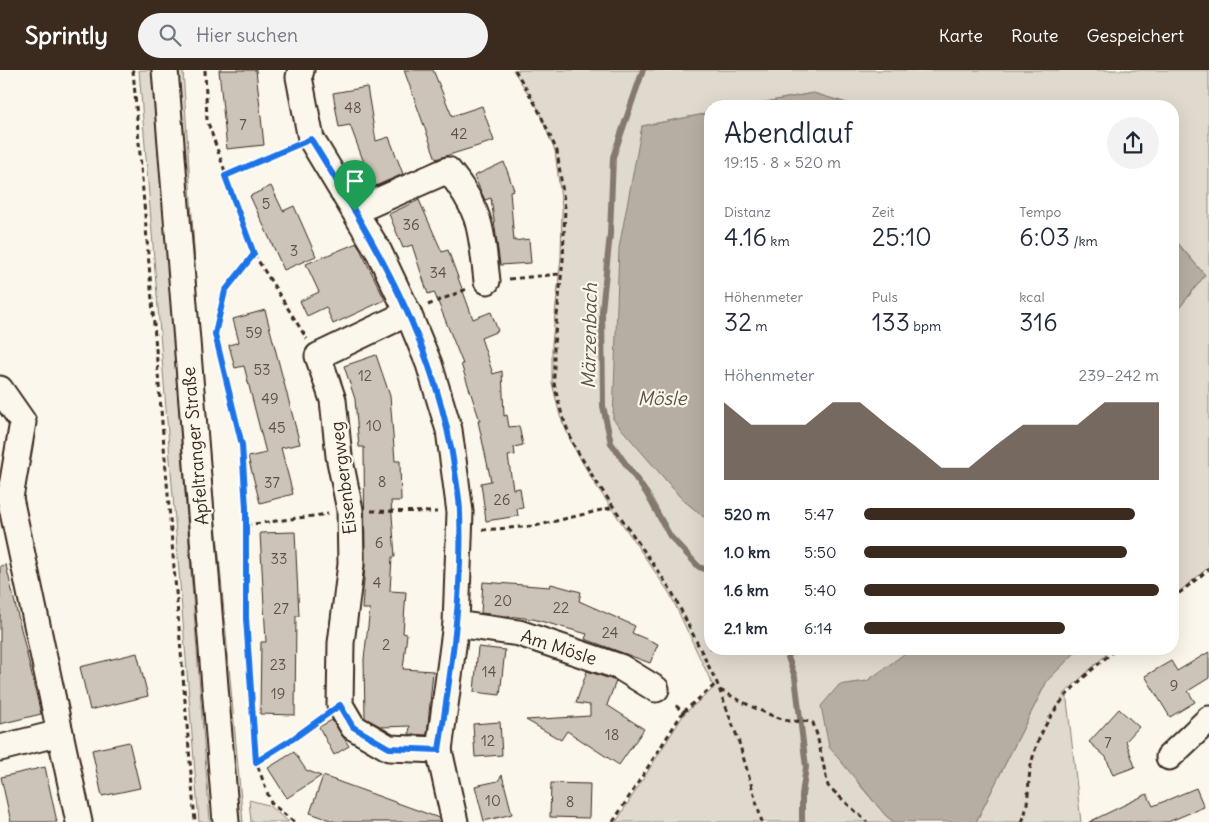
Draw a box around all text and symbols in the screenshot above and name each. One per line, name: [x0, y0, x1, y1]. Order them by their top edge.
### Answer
search box: [138, 13, 488, 58]
text: Sprintly: [25, 20, 108, 50]
icon: search: [156, 21, 184, 49]
text: Hier suchen: [196, 23, 298, 47]
text: Karte: [939, 24, 983, 47]
text: Route: [1011, 24, 1058, 47]
text: Gespeichert: [1086, 24, 1184, 47]
house number: 48: [344, 98, 362, 117]
house number: 7: [239, 115, 247, 134]
text: Abendlauf: [724, 115, 853, 151]
button: share: [1107, 117, 1159, 169]
house number: 42: [451, 124, 467, 143]
text: 19:15 · 8 × 520 m: [724, 152, 841, 172]
pin: [334, 160, 376, 211]
icon: arrive: [341, 167, 369, 195]
house number: 5: [262, 194, 270, 213]
text: Distanz: [724, 203, 771, 221]
text: Zeit: [872, 203, 895, 221]
text: Tempo: [1019, 203, 1061, 221]
house number: 36: [402, 215, 420, 234]
text: 4.16: [724, 221, 767, 253]
text: 25:10: [872, 221, 932, 253]
text: 6:03: [1019, 221, 1070, 253]
text: km: [767, 232, 790, 250]
text: /km: [1070, 232, 1098, 250]
house number: 3: [290, 241, 298, 260]
house number: 34: [429, 263, 447, 282]
water label: Märzenbach: [576, 282, 602, 389]
text: Höhenmeter: [724, 288, 803, 306]
text: Puls: [872, 288, 898, 306]
text: kcal: [1019, 288, 1045, 306]
text: 32: [724, 306, 752, 338]
text: 133: [872, 306, 910, 338]
text: 316: [1019, 306, 1058, 338]
text: m: [752, 317, 768, 335]
text: bpm: [910, 317, 941, 335]
house number: 59: [245, 323, 263, 342]
house number: 53: [253, 360, 271, 379]
text: Höhenmeter: [724, 365, 815, 385]
text: 239–242 m: [1078, 365, 1159, 385]
street label: Apfeltranger Straße: [177, 366, 213, 526]
house number: 12: [358, 366, 372, 385]
water label: Mösle: [637, 386, 688, 410]
house number: 49: [261, 389, 279, 408]
house number: 10: [366, 416, 382, 435]
house number: 45: [268, 418, 286, 437]
street label: Eisenbergweg: [325, 420, 361, 536]
house number: 8: [378, 472, 386, 491]
house number: 37: [264, 473, 280, 492]
house number: 26: [494, 490, 510, 509]
text: 520 m: [724, 504, 770, 524]
text: 5:47: [804, 504, 834, 524]
house number: 6: [375, 533, 383, 552]
text: 1.0 km: [724, 542, 770, 562]
text: 5:50: [804, 542, 837, 562]
house number: 33: [270, 549, 288, 568]
house number: 4: [373, 573, 382, 592]
text: 1.6 km: [724, 580, 769, 600]
text: 5:40: [804, 580, 837, 600]
house number: 20: [494, 591, 512, 610]
house number: 22: [553, 598, 569, 617]
house number: 27: [273, 599, 289, 618]
text: 2.1 km: [724, 618, 768, 638]
text: 6:14: [804, 618, 832, 638]
house number: 24: [602, 623, 619, 642]
street label: Am Mösle: [518, 624, 600, 670]
house number: 2: [382, 635, 390, 654]
house number: 23: [270, 655, 286, 674]
house number: 14: [482, 662, 497, 681]
house number: 9: [1170, 676, 1178, 695]
house number: 19: [271, 684, 285, 703]
house number: 18: [605, 725, 619, 744]
house number: 12: [481, 731, 495, 750]
house number: 7: [1104, 733, 1112, 752]
house number: 10: [485, 791, 501, 810]
house number: 8: [566, 792, 574, 811]

